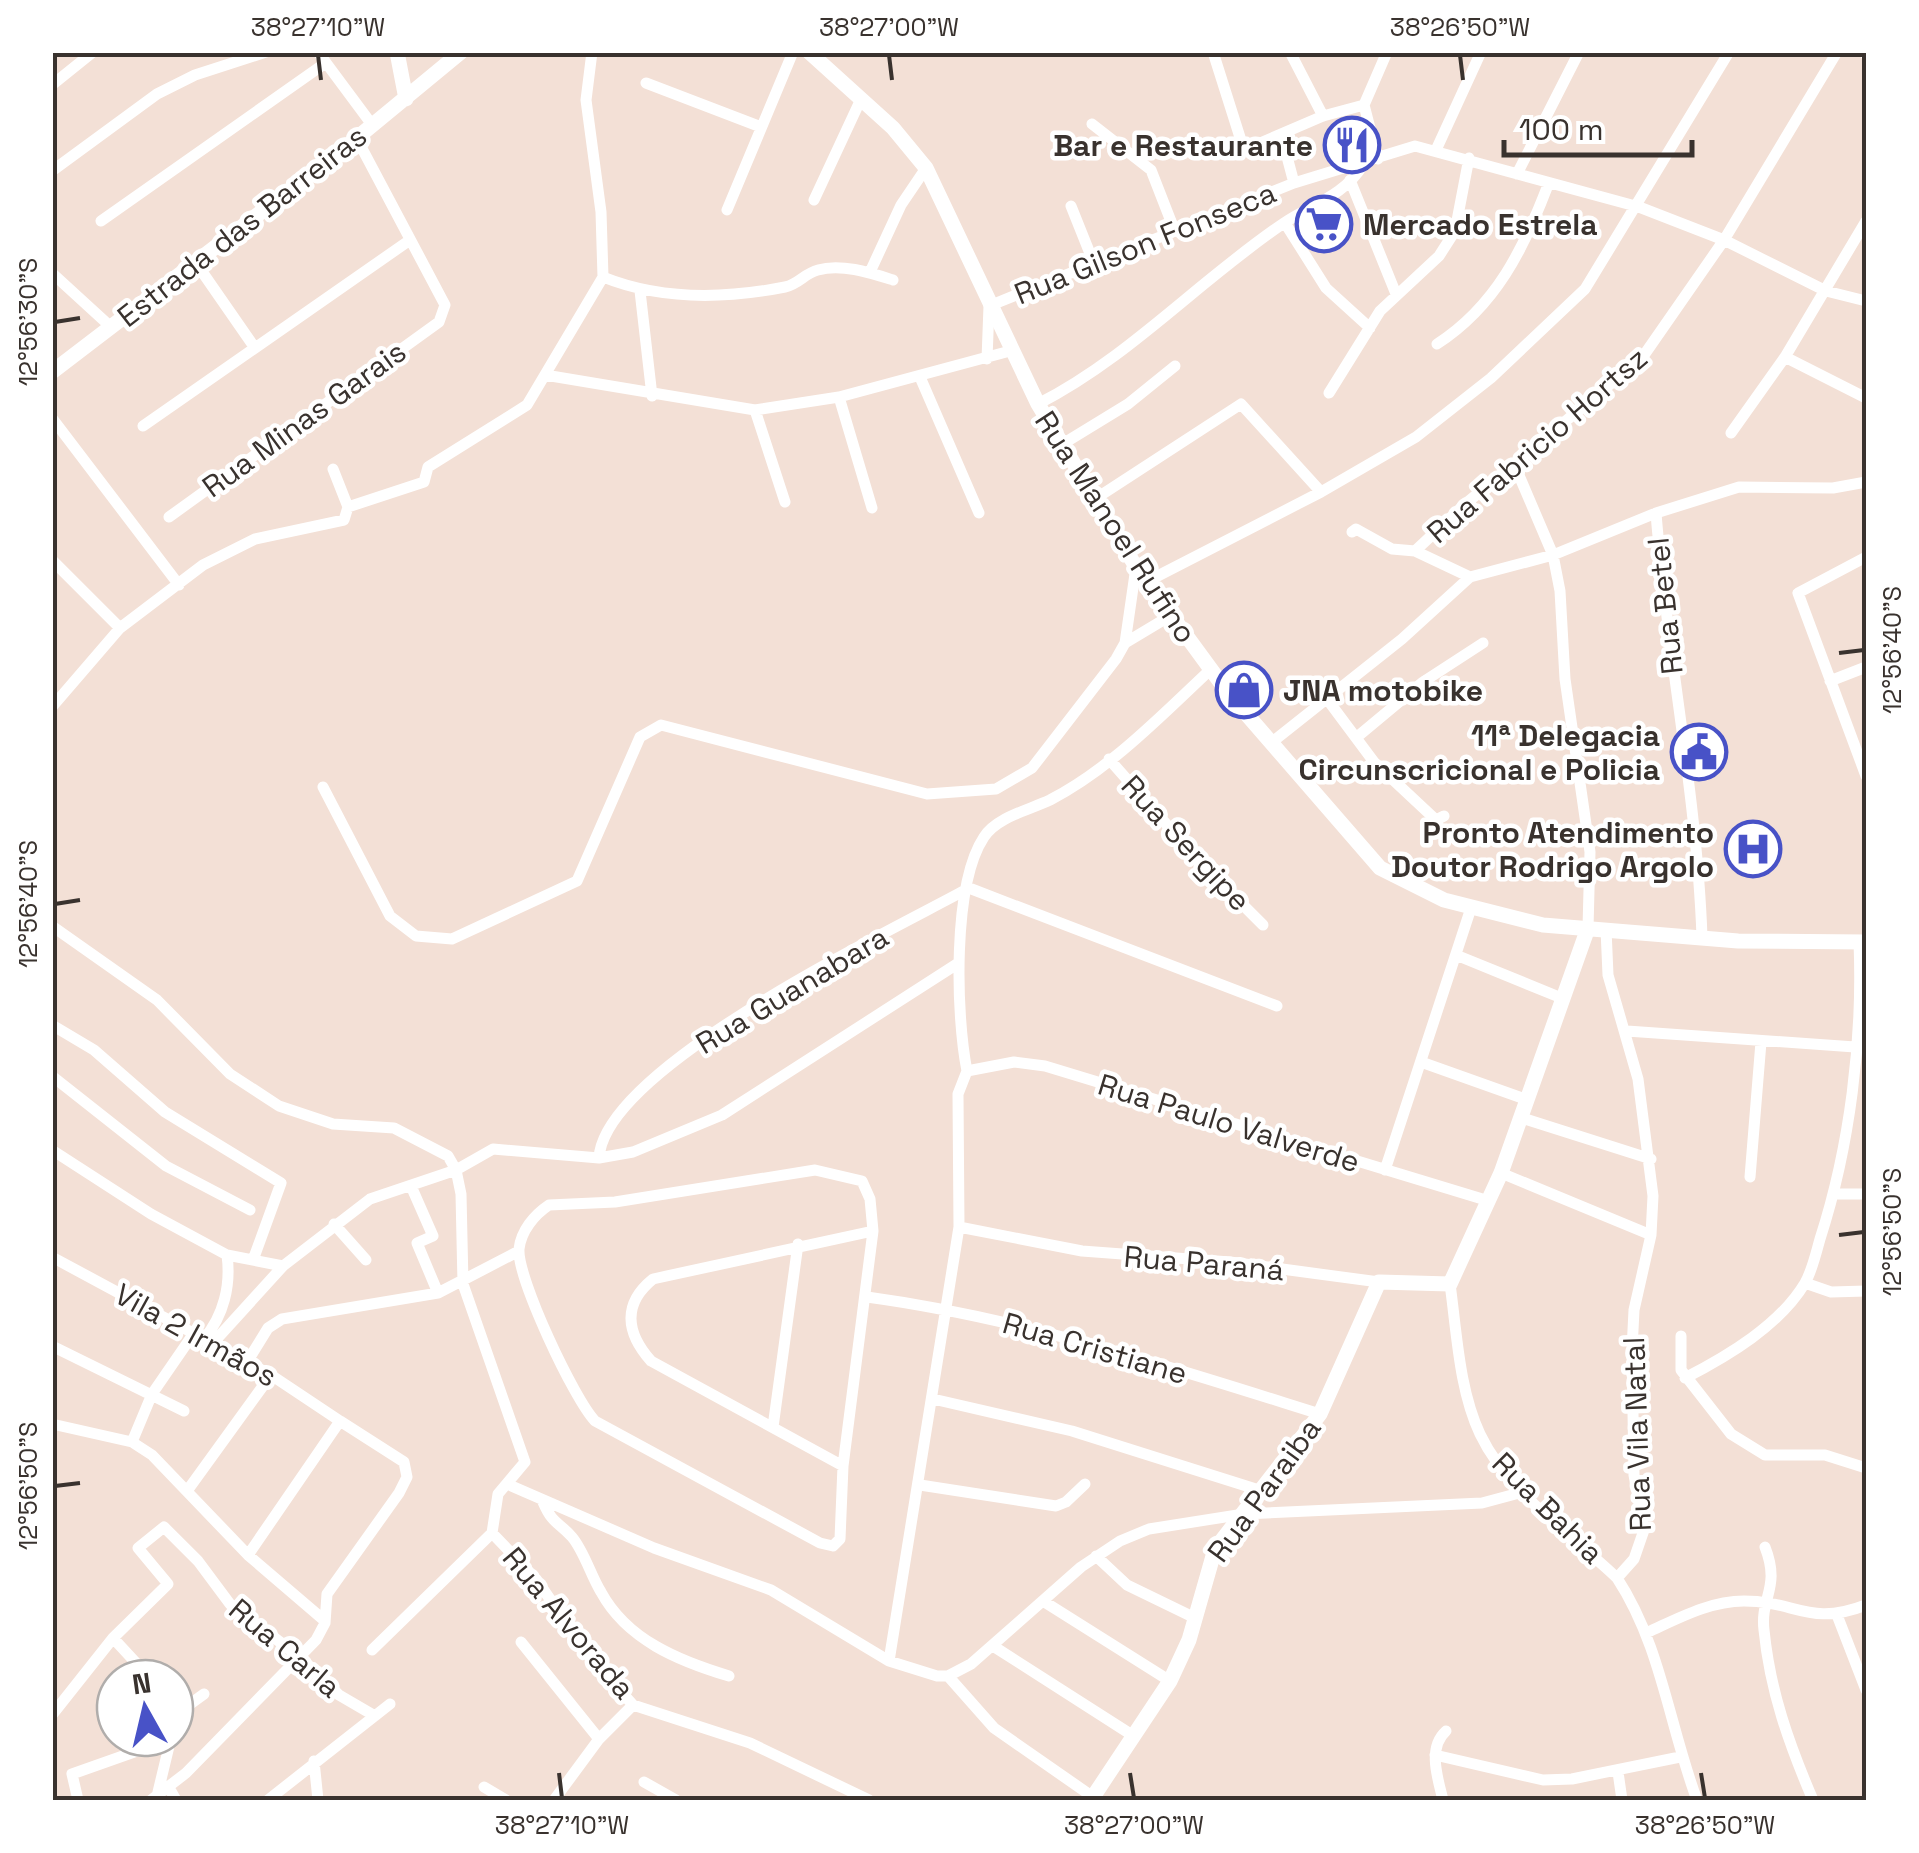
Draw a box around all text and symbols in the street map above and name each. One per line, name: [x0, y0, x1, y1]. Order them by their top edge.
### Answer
text: 38°27'10"W: [251, 11, 385, 43]
text: 38°27'00"W: [819, 11, 959, 43]
text: 38°26'50"W: [1390, 11, 1530, 43]
scale bar: [1504, 95, 1692, 157]
text: 100 m: [1519, 110, 1604, 149]
restaurant icon: Bar e Restaurante: [1322, 115, 1382, 175]
street label: Estrada das Barreiras: [109, 116, 375, 336]
place label: Bar e Restaurante: [1053, 126, 1313, 165]
street label: Rua Gilson Fonseca: [1008, 173, 1282, 313]
supermarket icon: Mercado Estrela: [1294, 194, 1354, 254]
place label: Mercado Estrela: [1363, 205, 1598, 244]
text: 12°56'30"S: [12, 258, 44, 386]
street label: Rua Minas Garais: [194, 332, 414, 506]
street label: Rua Fabricio Hortsz: [1419, 339, 1655, 551]
street label: Rua Manoel Rufino: [1026, 403, 1206, 651]
street label: Rua Betel: [1638, 536, 1692, 676]
text: 12°56'40"S: [1876, 586, 1908, 714]
shop icon: JNA motobike: [1214, 660, 1274, 720]
place label: JNA motobike: [1283, 671, 1483, 710]
place label: 11ª Delegacia Circunscricional e Policia: [1298, 716, 1660, 789]
public building icon: 11ª Delegacia Circunscricional e Policia: [1669, 722, 1729, 782]
street label: Rua Sergipe: [1113, 766, 1259, 920]
place label: Pronto Atendimento Doutor Rodrigo Argolo: [1391, 813, 1714, 886]
hospital icon: Pronto Atendimento Doutor Rodrigo Argolo: [1723, 819, 1783, 879]
text: 12°56'40"S: [12, 840, 44, 968]
street label: Rua Guanabara: [689, 917, 895, 1063]
street label: Rua Paulo Valverde: [1093, 1065, 1365, 1181]
text: 12°56'50"S: [1876, 1168, 1908, 1296]
street label: Rua Paraná: [1122, 1237, 1286, 1289]
street label: Vila 2 Irmãos: [108, 1274, 284, 1396]
street label: Rua Cristiane: [998, 1303, 1192, 1393]
street label: Rua Vila Natal: [1614, 1336, 1660, 1532]
street label: Rua Paraiba: [1199, 1410, 1329, 1570]
text: 12°56'50"S: [12, 1422, 44, 1550]
street label: Rua Bahia: [1484, 1444, 1612, 1572]
street label: Rua Alvorada: [494, 1539, 644, 1707]
street label: Rua Carla: [221, 1590, 349, 1706]
north arrow: [95, 1658, 195, 1758]
text: N: [130, 1664, 153, 1702]
text: 38°27'10"W: [495, 1809, 629, 1841]
text: 38°27'00"W: [1064, 1809, 1204, 1841]
text: 38°26'50"W: [1635, 1809, 1775, 1841]

